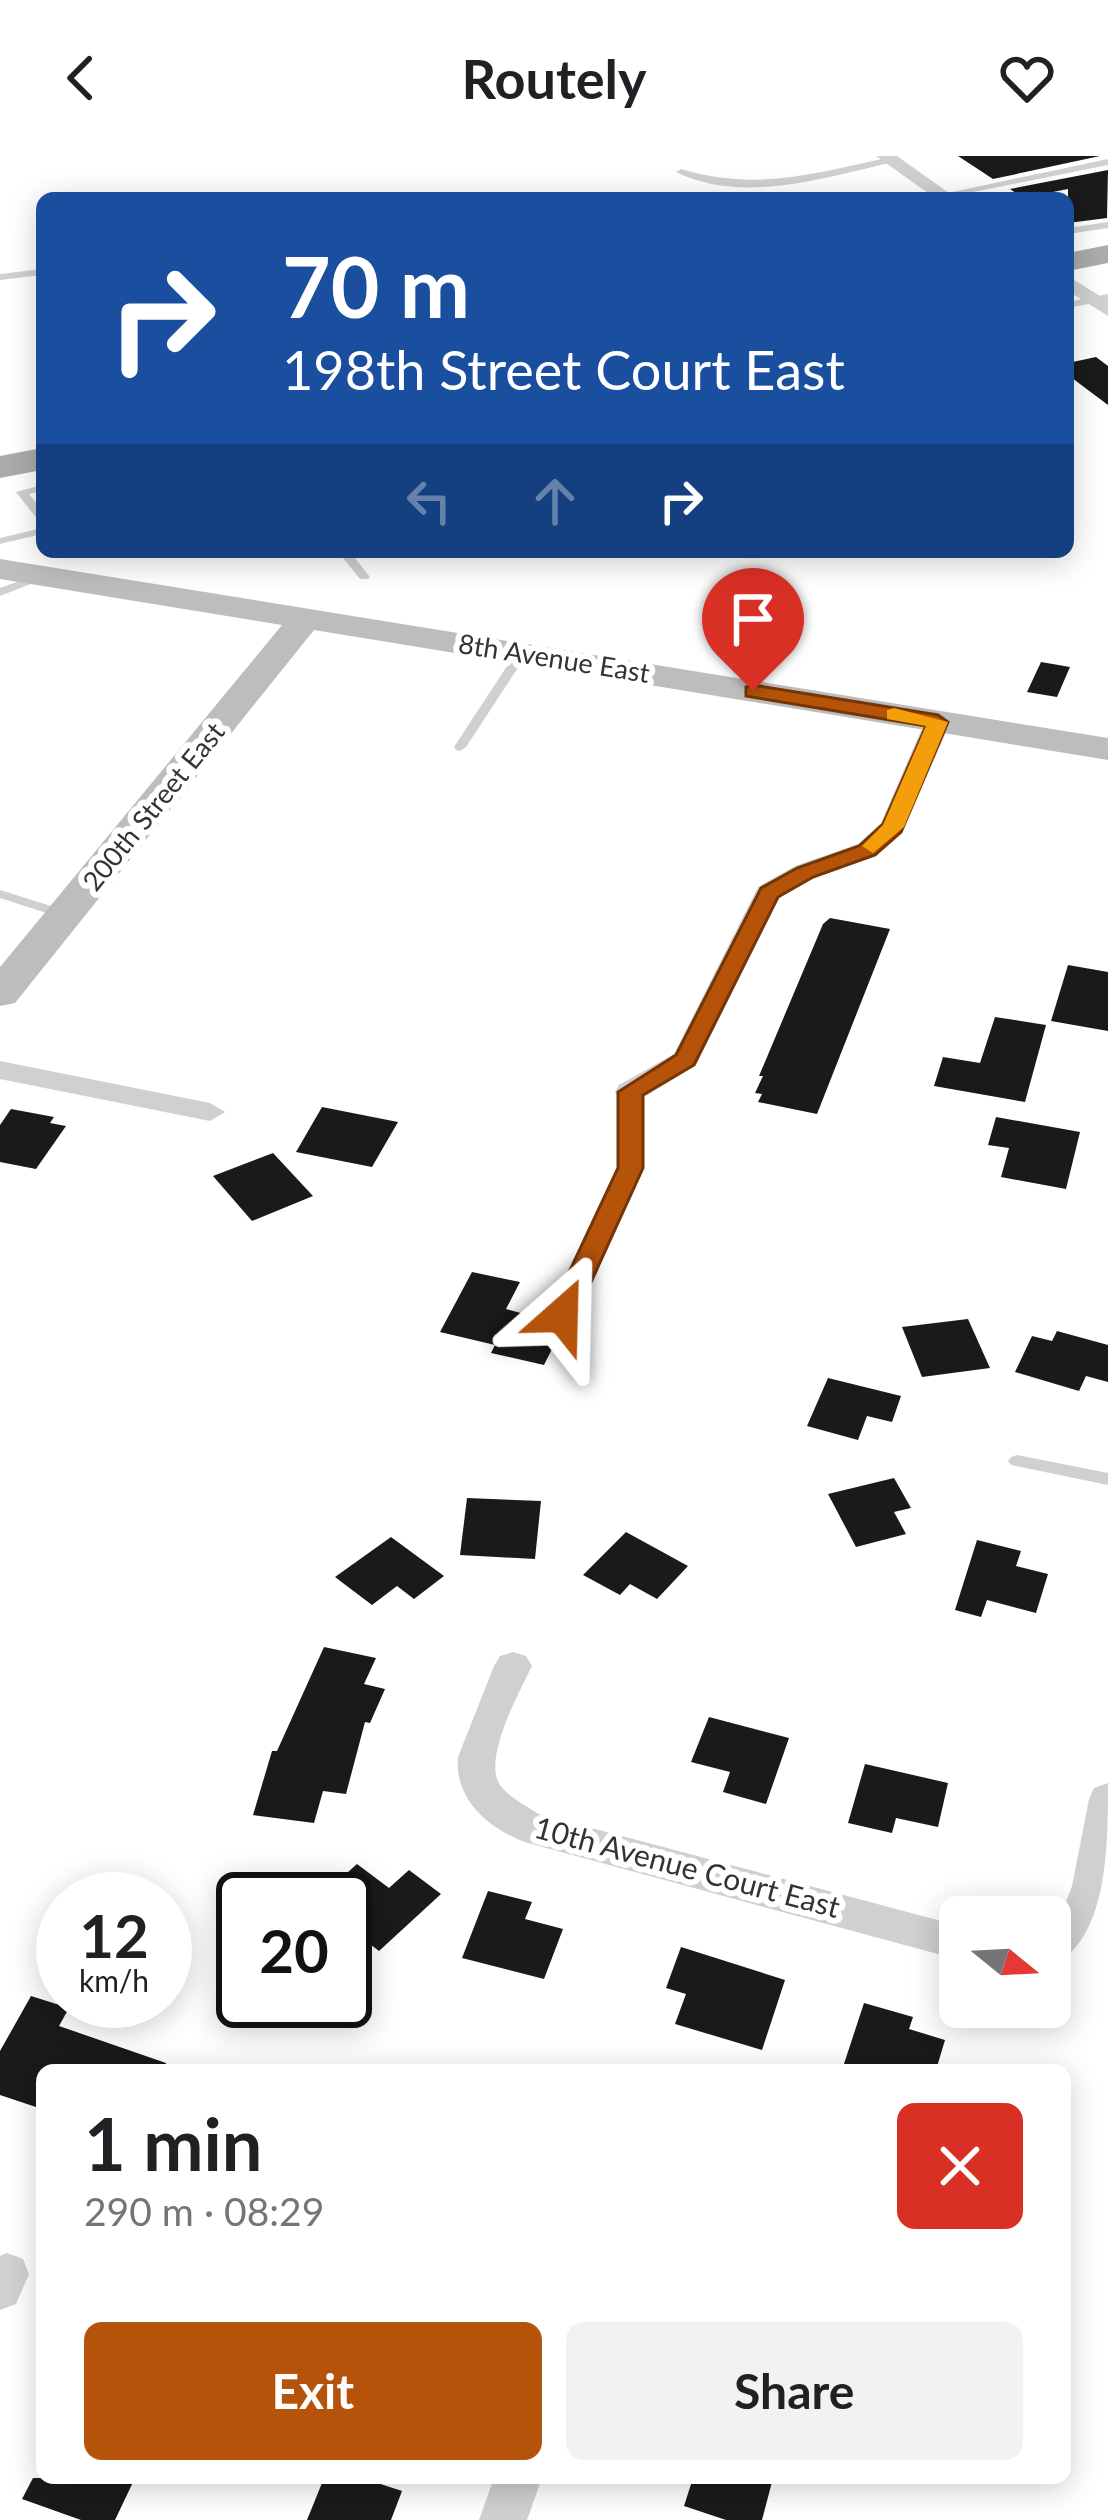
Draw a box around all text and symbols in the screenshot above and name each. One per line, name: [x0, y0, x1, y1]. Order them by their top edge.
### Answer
icon: back: [48, 45, 114, 111]
icon: heart: [994, 45, 1060, 111]
text: Routely: [461, 46, 647, 111]
text: 70 m: [282, 235, 470, 336]
icon: right: [84, 240, 240, 396]
text: 198th Street Court East: [282, 337, 845, 402]
icon: left: [396, 468, 462, 534]
icon: ahead: [522, 468, 588, 534]
icon: right: [648, 468, 714, 534]
pin: [702, 568, 804, 691]
icon: arrive: [720, 586, 786, 652]
street label: 8th Avenue East: [456, 626, 652, 689]
street label: 200th Street East: [75, 715, 231, 897]
position arrow: [499, 1252, 625, 1378]
street label: 10th Avenue Court East: [531, 1808, 844, 1924]
speed limit sign: 20: [216, 1872, 372, 2028]
north arrow: [939, 1896, 1071, 2028]
map controls: [939, 1896, 1071, 2028]
text: 12: [79, 1899, 149, 1971]
text: km/h: [79, 1962, 149, 1998]
text: 1 min: [84, 2100, 262, 2186]
button: close: [897, 2103, 1023, 2229]
text: 290 m · 08:29: [84, 2188, 324, 2234]
button: Exit: [84, 2322, 542, 2460]
button: Share: [566, 2322, 1023, 2460]

